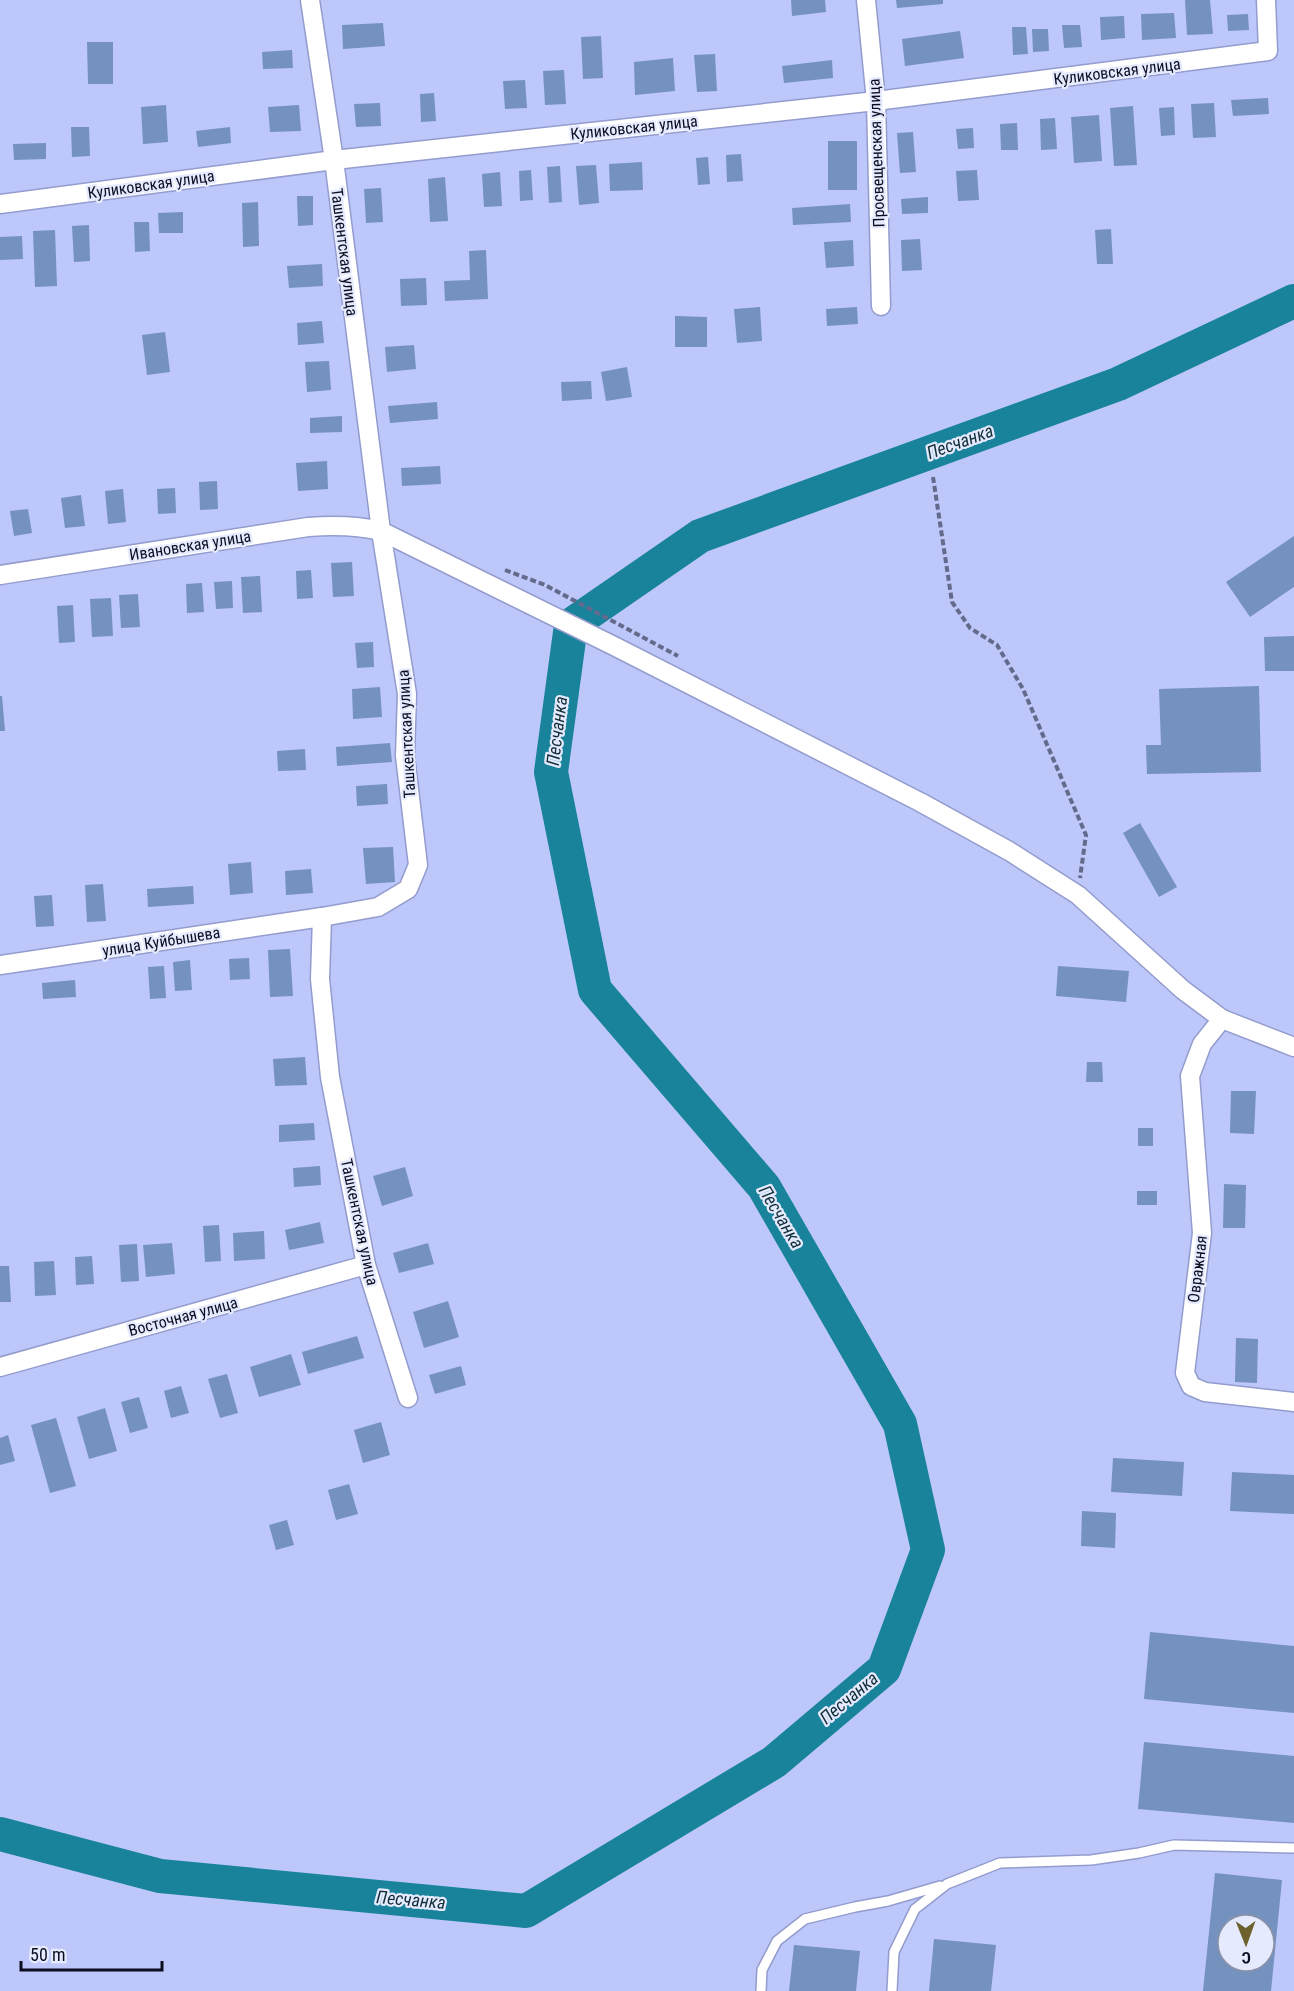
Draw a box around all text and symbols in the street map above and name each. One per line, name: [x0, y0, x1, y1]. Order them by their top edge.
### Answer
street label: Куликовская улица: [1052, 54, 1182, 89]
street label: Просвещенская улица: [864, 78, 889, 228]
street label: Куликовская улица: [570, 111, 699, 144]
street label: Куликовская улица: [86, 166, 216, 203]
street label: Ташкентская улица: [327, 187, 362, 317]
water label: Песчанка: [924, 420, 996, 463]
street label: Ивановская улица: [128, 527, 252, 564]
street label: Ташкентская улица: [394, 669, 419, 799]
water label: Песчанка: [542, 695, 571, 767]
street label: улица Куйбышева: [101, 923, 221, 960]
street label: Ташкентская улица: [337, 1157, 382, 1287]
water label: Песчанка: [755, 1182, 808, 1252]
street label: Овражная: [1184, 1234, 1211, 1304]
street label: Восточная улица: [126, 1293, 240, 1340]
water label: Песчанка: [815, 1667, 882, 1728]
water label: Песчанка: [376, 1886, 447, 1913]
north arrow: [1216, 1913, 1276, 1973]
scale bar: [21, 1934, 162, 1972]
text: 50 m: [30, 1944, 65, 1965]
text: С: [1242, 1948, 1251, 1967]

